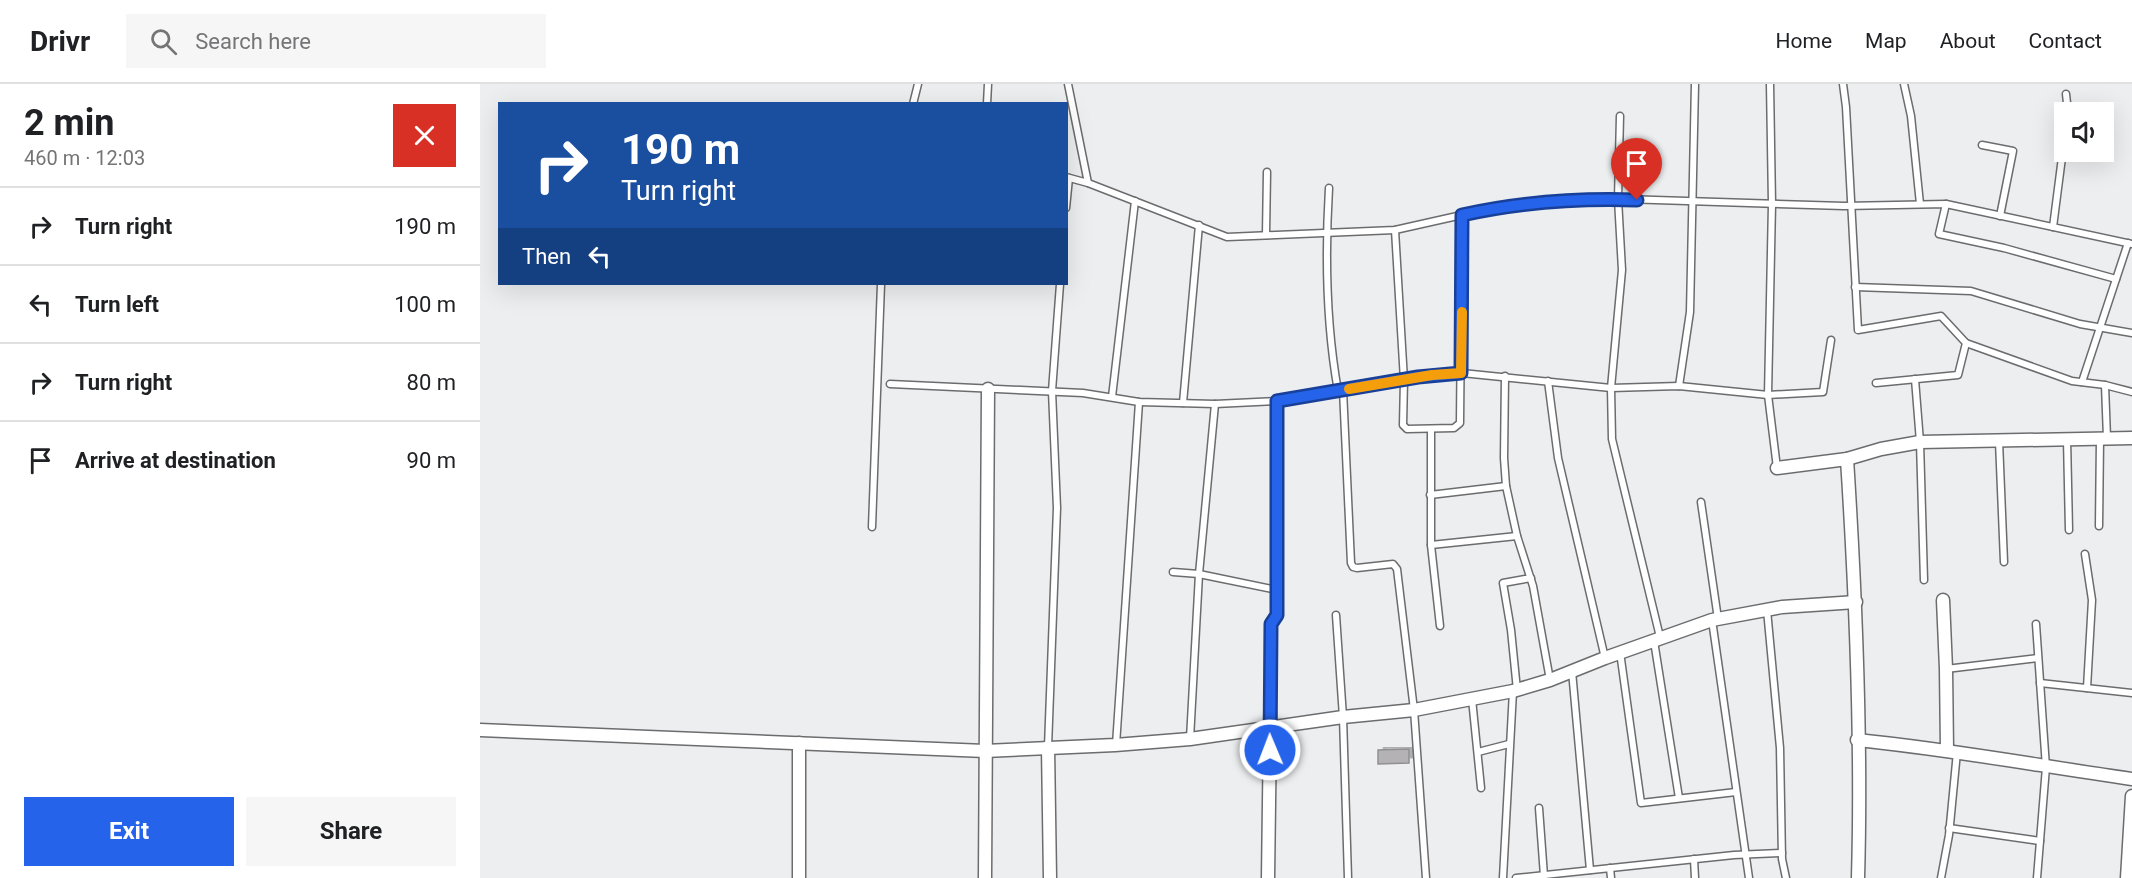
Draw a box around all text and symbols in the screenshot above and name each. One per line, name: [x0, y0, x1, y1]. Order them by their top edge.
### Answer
search box: [126, 14, 546, 68]
text: Drivr: [30, 25, 90, 58]
icon: search: [147, 25, 180, 58]
text: Search here: [195, 29, 311, 54]
text: Home: [1776, 29, 1832, 53]
text: Map: [1865, 29, 1907, 53]
text: About: [1940, 29, 1996, 53]
text: Contact: [2029, 29, 2102, 53]
text: 2 min: [24, 102, 115, 144]
map controls: [2054, 102, 2114, 162]
button: sound: [2054, 102, 2114, 162]
button: close: [393, 104, 456, 167]
text: 190 m: [621, 125, 740, 174]
icon: right: [522, 126, 600, 204]
pin: [1611, 138, 1662, 200]
text: 460 m · 12:03: [24, 146, 145, 170]
icon: arrive: [1620, 147, 1653, 180]
text: Turn right: [621, 175, 736, 207]
icon: right: [24, 210, 57, 243]
text: Turn right: [75, 214, 172, 239]
text: 190 m: [394, 214, 456, 239]
icon: left: [583, 240, 616, 273]
text: Then: [522, 244, 571, 269]
icon: left: [24, 288, 57, 321]
text: Turn left: [75, 292, 159, 317]
text: 100 m: [394, 292, 456, 317]
icon: right: [24, 366, 57, 399]
text: Turn right: [75, 370, 172, 395]
text: 80 m: [407, 370, 456, 395]
icon: arrive: [24, 444, 57, 477]
text: Arrive at destination: [75, 448, 276, 473]
text: 90 m: [407, 448, 456, 473]
position arrow: [1238, 718, 1302, 782]
button: Exit: [24, 797, 234, 866]
button: Share: [246, 797, 456, 866]

